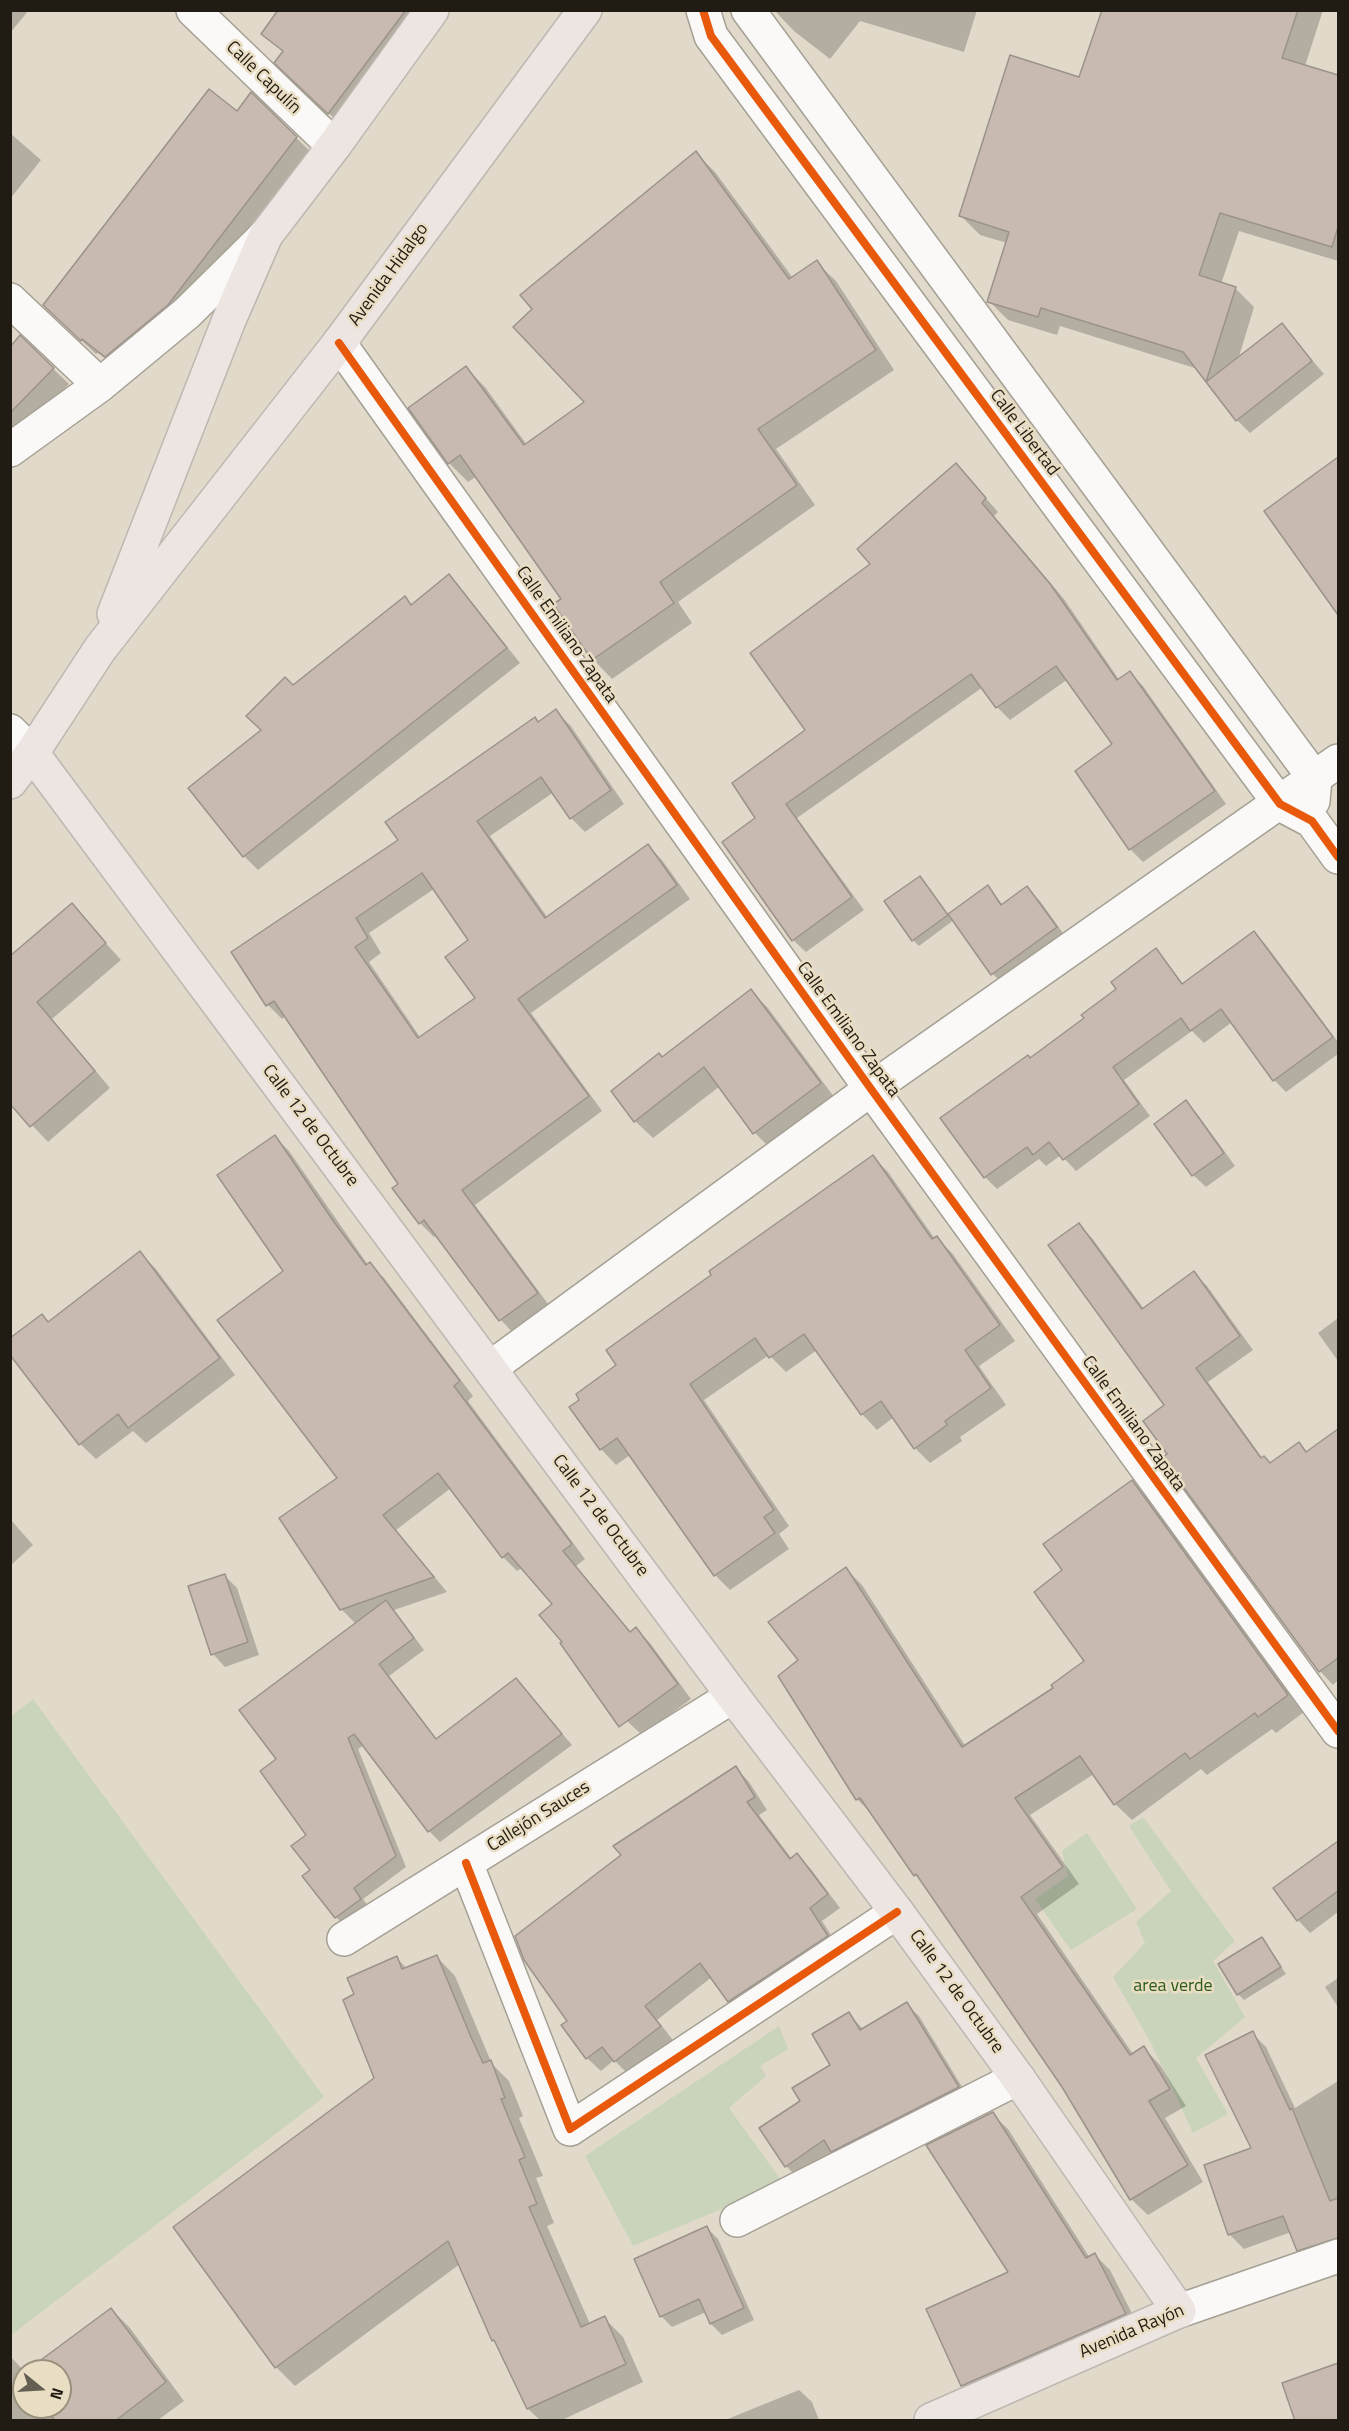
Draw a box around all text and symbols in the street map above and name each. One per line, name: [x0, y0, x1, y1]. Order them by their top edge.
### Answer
street label: Calle Capulín: [221, 37, 305, 119]
street label: Avenida Hidalgo: [345, 219, 433, 331]
street label: Calle Libertad: [985, 386, 1063, 480]
street label: Calle Emiliano Zapata: [511, 563, 621, 707]
street label: Calle Emiliano Zapata: [792, 958, 904, 1102]
street label: Calle 12 de Octubre: [257, 1061, 363, 1191]
street label: Calle Emiliano Zapata: [1077, 1352, 1189, 1496]
street label: Calle 12 de Octubre: [547, 1451, 653, 1581]
street label: Callejón Sauces: [484, 1777, 594, 1857]
street label: Calle 12 de Octubre: [904, 1926, 1008, 2058]
park label: area verde: [1133, 1976, 1213, 1998]
street label: Avenida Rayón: [1076, 2300, 1188, 2364]
north arrow: [12, 2359, 72, 2419]
text: N: [44, 2385, 70, 2403]

